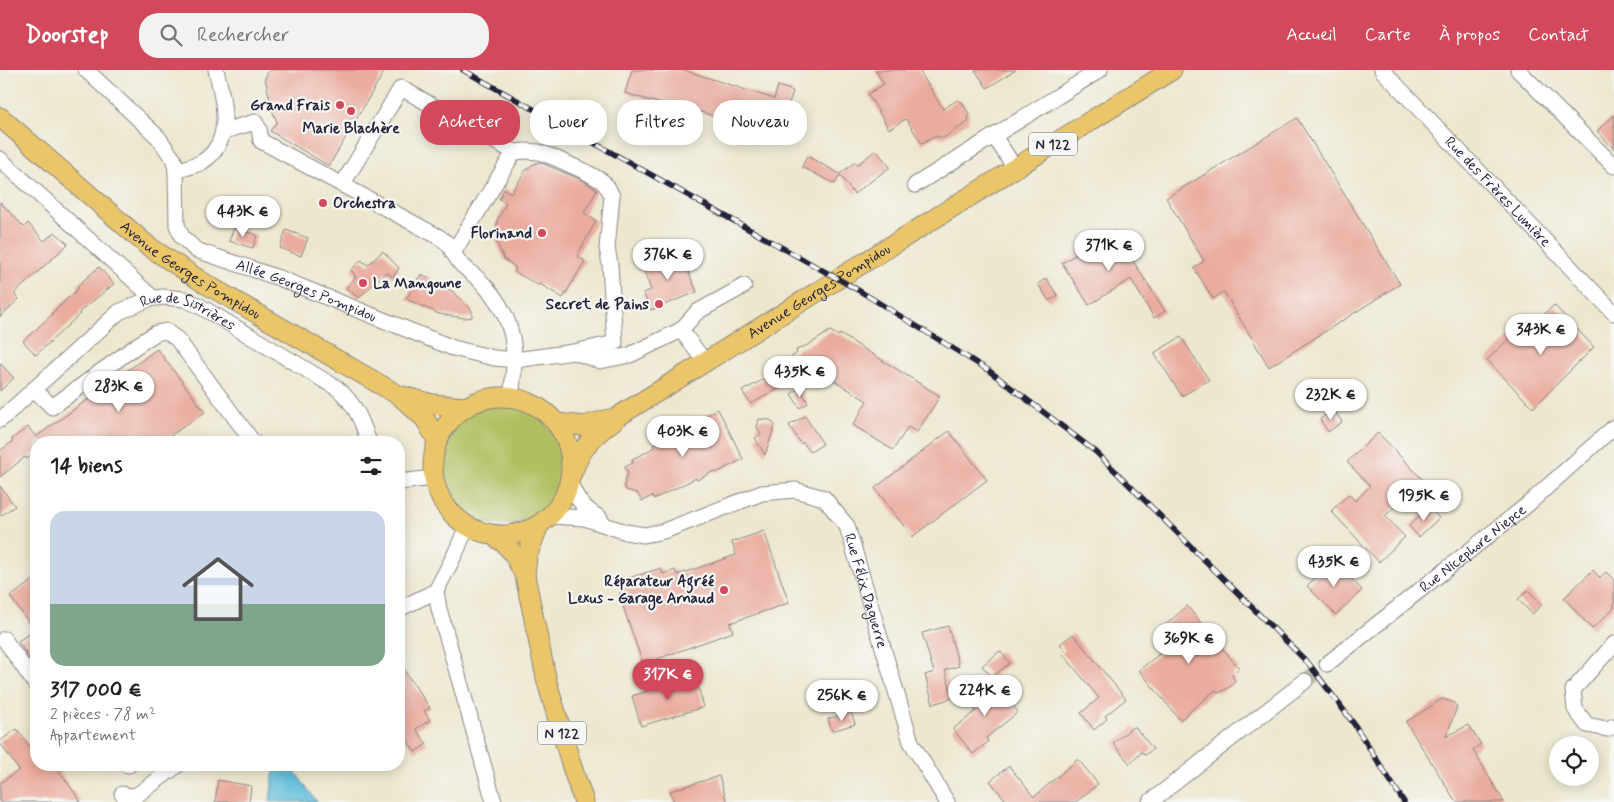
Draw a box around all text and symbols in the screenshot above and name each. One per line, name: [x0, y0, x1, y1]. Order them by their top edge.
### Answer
search box: [139, 13, 489, 58]
text: Doorstep: [25, 20, 109, 51]
icon: search: [157, 21, 185, 49]
text: Rechercher: [197, 23, 289, 48]
text: Accueil: [1286, 23, 1337, 47]
text: Carte: [1365, 23, 1411, 47]
text: À propos: [1439, 23, 1500, 47]
text: Contact: [1528, 23, 1589, 47]
place label: Grand Frais: [250, 96, 330, 116]
marker: Grand Frais: [334, 99, 346, 111]
chip: Acheter: [420, 100, 520, 145]
chip: Louer: [530, 100, 607, 145]
chip: Filtres: [617, 100, 703, 145]
chip: Nouveau: [713, 100, 807, 145]
marker: Marie Blachère: [345, 105, 357, 117]
place label: Marie Blachère: [302, 119, 400, 139]
road number: N 122: [1029, 132, 1077, 156]
street label: Rue des Frères Lumière: [1440, 133, 1555, 252]
place label: Orchestra: [333, 194, 396, 214]
pin: 443K €: [202, 196, 284, 238]
marker: Orchestra: [317, 197, 329, 209]
text: 443K €: [217, 201, 269, 222]
street label: Avenue Georges Pompidou: [115, 217, 264, 325]
place label: Florinand: [471, 224, 532, 244]
marker: Florinand: [536, 227, 548, 239]
pin: 371K €: [1068, 230, 1150, 272]
text: 371K €: [1085, 235, 1133, 256]
pin: 376K €: [627, 238, 709, 281]
street label: Avenue Georges Pompidou: [744, 240, 895, 344]
text: 376K €: [644, 244, 692, 265]
street label: Allée Georges Pompidou: [233, 255, 379, 327]
place label: La Mangoune: [373, 274, 462, 295]
marker: La Mangoune: [357, 277, 369, 289]
street label: Rue de Sistrières: [137, 288, 239, 336]
place label: Secret de Pains: [546, 295, 649, 315]
marker: Secret de Pains: [653, 298, 665, 310]
pin: 343K €: [1500, 314, 1582, 356]
text: 343K €: [1516, 319, 1566, 340]
pin: 435K €: [759, 356, 841, 398]
text: 435K €: [774, 361, 826, 382]
pin: 283K €: [78, 370, 160, 413]
text: 283K €: [94, 376, 144, 397]
pin: 232K €: [1290, 378, 1372, 421]
text: 232K €: [1306, 384, 1356, 405]
pin: 403K €: [642, 416, 724, 458]
text: 403K €: [657, 421, 709, 442]
text: 14 biens: [50, 452, 122, 480]
icon: filters: [357, 452, 385, 480]
pin: 195K €: [1383, 480, 1465, 522]
text: 195K €: [1398, 485, 1450, 506]
street label: Rue Nicephore Niepce: [1416, 500, 1531, 598]
street label: Rue Félix Daguerre: [839, 531, 892, 651]
icon: home: [173, 544, 263, 634]
pin: 435K €: [1293, 546, 1375, 588]
text: 435K €: [1308, 551, 1360, 572]
place label: Réparateur Agréé Lexus - Garage Arnaud: [568, 572, 714, 611]
marker: Réparateur Agréé Lexus - Garage Arnaud: [718, 584, 730, 596]
pin: 369K €: [1148, 622, 1230, 665]
text: 369K €: [1164, 628, 1214, 649]
pin: 317K €: [627, 658, 709, 701]
text: 317K €: [643, 664, 693, 685]
pin: 224K €: [944, 674, 1026, 717]
text: 317 000 €: [50, 676, 142, 704]
pin: 256K €: [801, 680, 883, 722]
text: 224K €: [959, 680, 1011, 701]
text: 256K €: [817, 685, 867, 706]
text: 2 pièces · 78 m²: [50, 704, 156, 725]
road number: N 122: [538, 721, 586, 744]
text: Appartement: [50, 725, 136, 746]
map controls: [1549, 736, 1599, 786]
button: locate: [1549, 736, 1599, 786]

